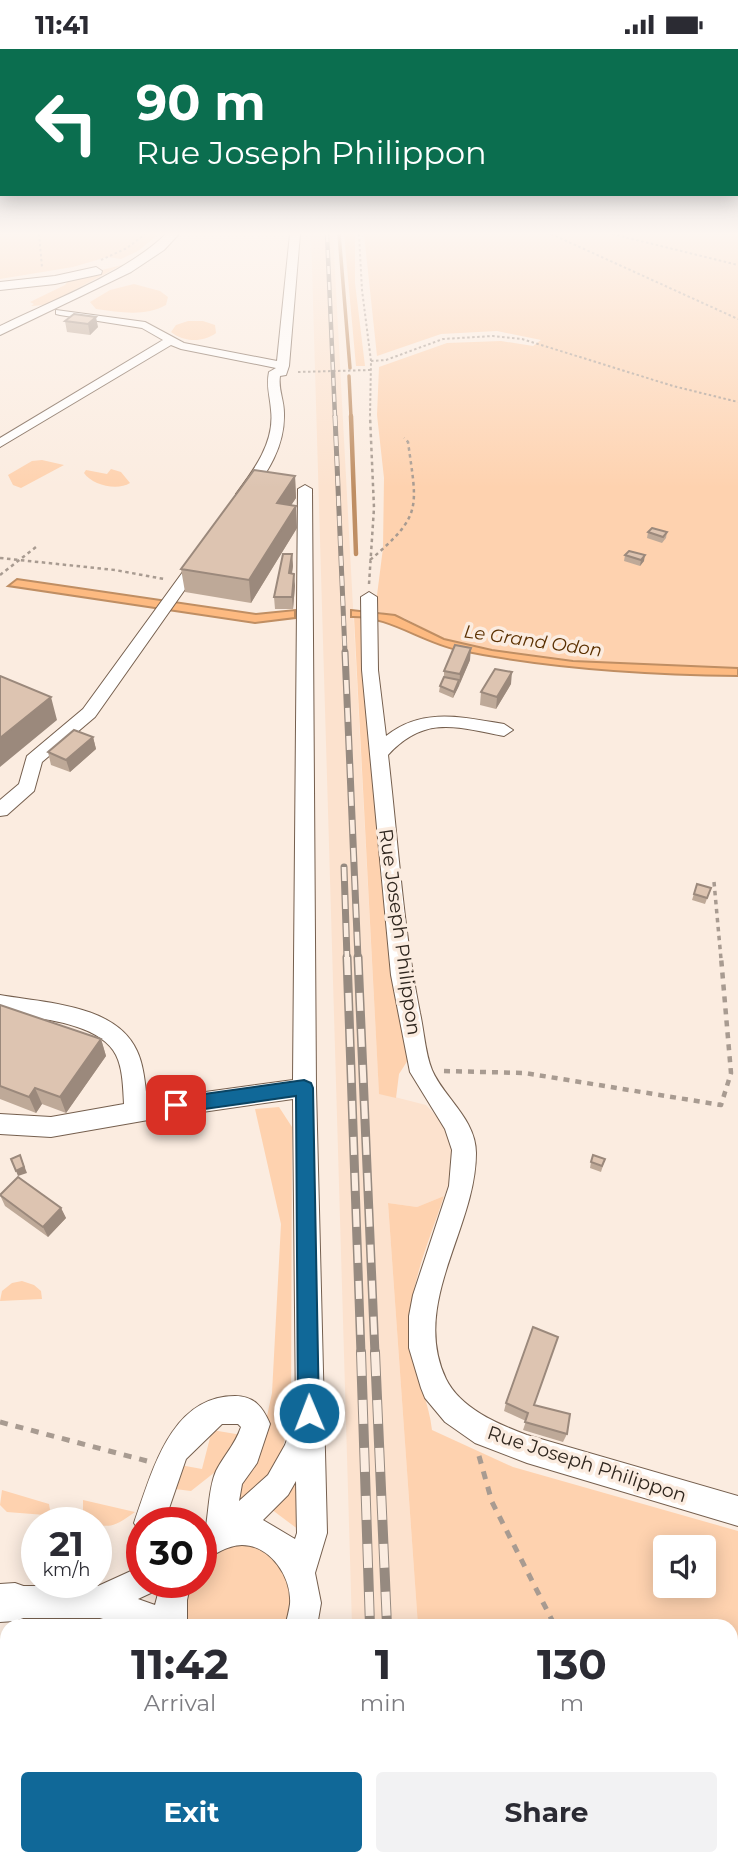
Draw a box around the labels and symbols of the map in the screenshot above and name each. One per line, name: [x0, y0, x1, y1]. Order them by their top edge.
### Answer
water label: Le Grand Odon: [463, 620, 603, 662]
street label: Rue Joseph Philippon: [374, 827, 426, 1037]
pin: [146, 1075, 206, 1135]
position arrow: [272, 1376, 346, 1450]
street label: Rue Joseph Philippon: [484, 1421, 690, 1507]
speed limit sign: 30: [126, 1507, 217, 1598]

